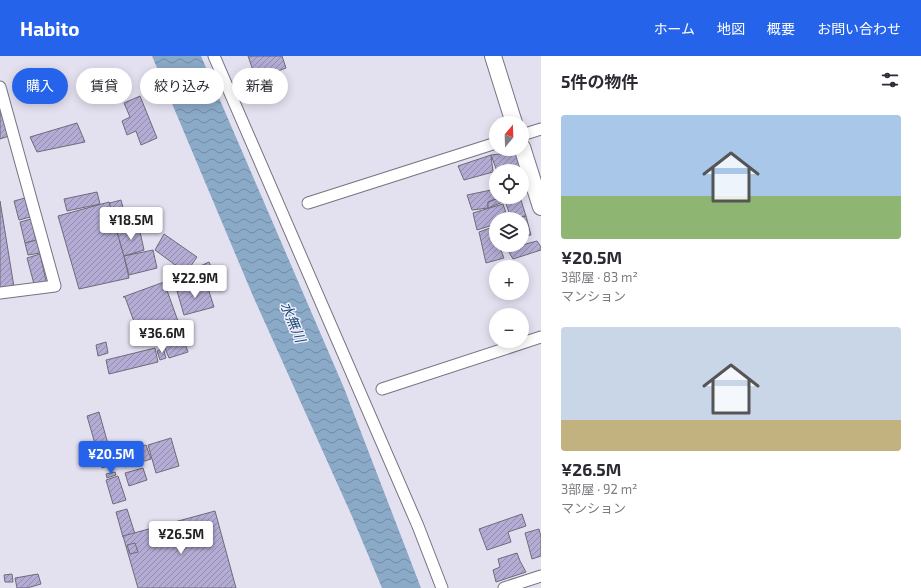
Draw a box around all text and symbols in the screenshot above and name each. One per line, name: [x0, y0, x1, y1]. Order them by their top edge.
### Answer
text: Habito: [20, 17, 80, 40]
text: ホーム: [653, 20, 695, 37]
text: 地図: [717, 20, 745, 37]
text: 概要: [767, 20, 795, 37]
text: お問い合わせ: [817, 20, 901, 37]
chip: 購入: [12, 68, 68, 104]
chip: 賃貸: [76, 68, 132, 104]
chip: 絞り込み: [140, 68, 224, 104]
chip: 新着: [232, 68, 288, 104]
icon: filters: [879, 69, 901, 91]
text: 5件の物件: [561, 71, 638, 91]
north arrow: [489, 116, 529, 156]
map controls: [489, 116, 529, 348]
icon: home: [695, 141, 767, 213]
button: locate: [489, 164, 529, 204]
pin: ¥18.5M: [98, 207, 164, 241]
text: ¥18.5M: [109, 212, 153, 228]
button: layers: [489, 212, 529, 252]
text: ¥20.5M: [561, 247, 622, 267]
button: +: [489, 260, 529, 300]
pin: ¥22.9M: [162, 265, 228, 299]
text: 3部屋 · 83 m²: [561, 269, 638, 285]
text: ¥22.9M: [172, 270, 218, 286]
text: マンション: [561, 288, 626, 304]
water label: 水無川: [277, 299, 310, 346]
button: −: [489, 308, 529, 348]
pin: ¥36.6M: [129, 320, 195, 354]
text: ¥36.6M: [139, 325, 185, 341]
icon: home: [695, 353, 767, 425]
pin: ¥20.5M: [78, 441, 144, 475]
text: ¥20.5M: [88, 446, 134, 462]
text: ¥26.5M: [561, 459, 621, 479]
text: 3部屋 · 92 m²: [561, 481, 638, 497]
text: マンション: [561, 500, 626, 516]
pin: ¥26.5M: [148, 521, 214, 555]
text: ¥26.5M: [158, 526, 204, 542]

